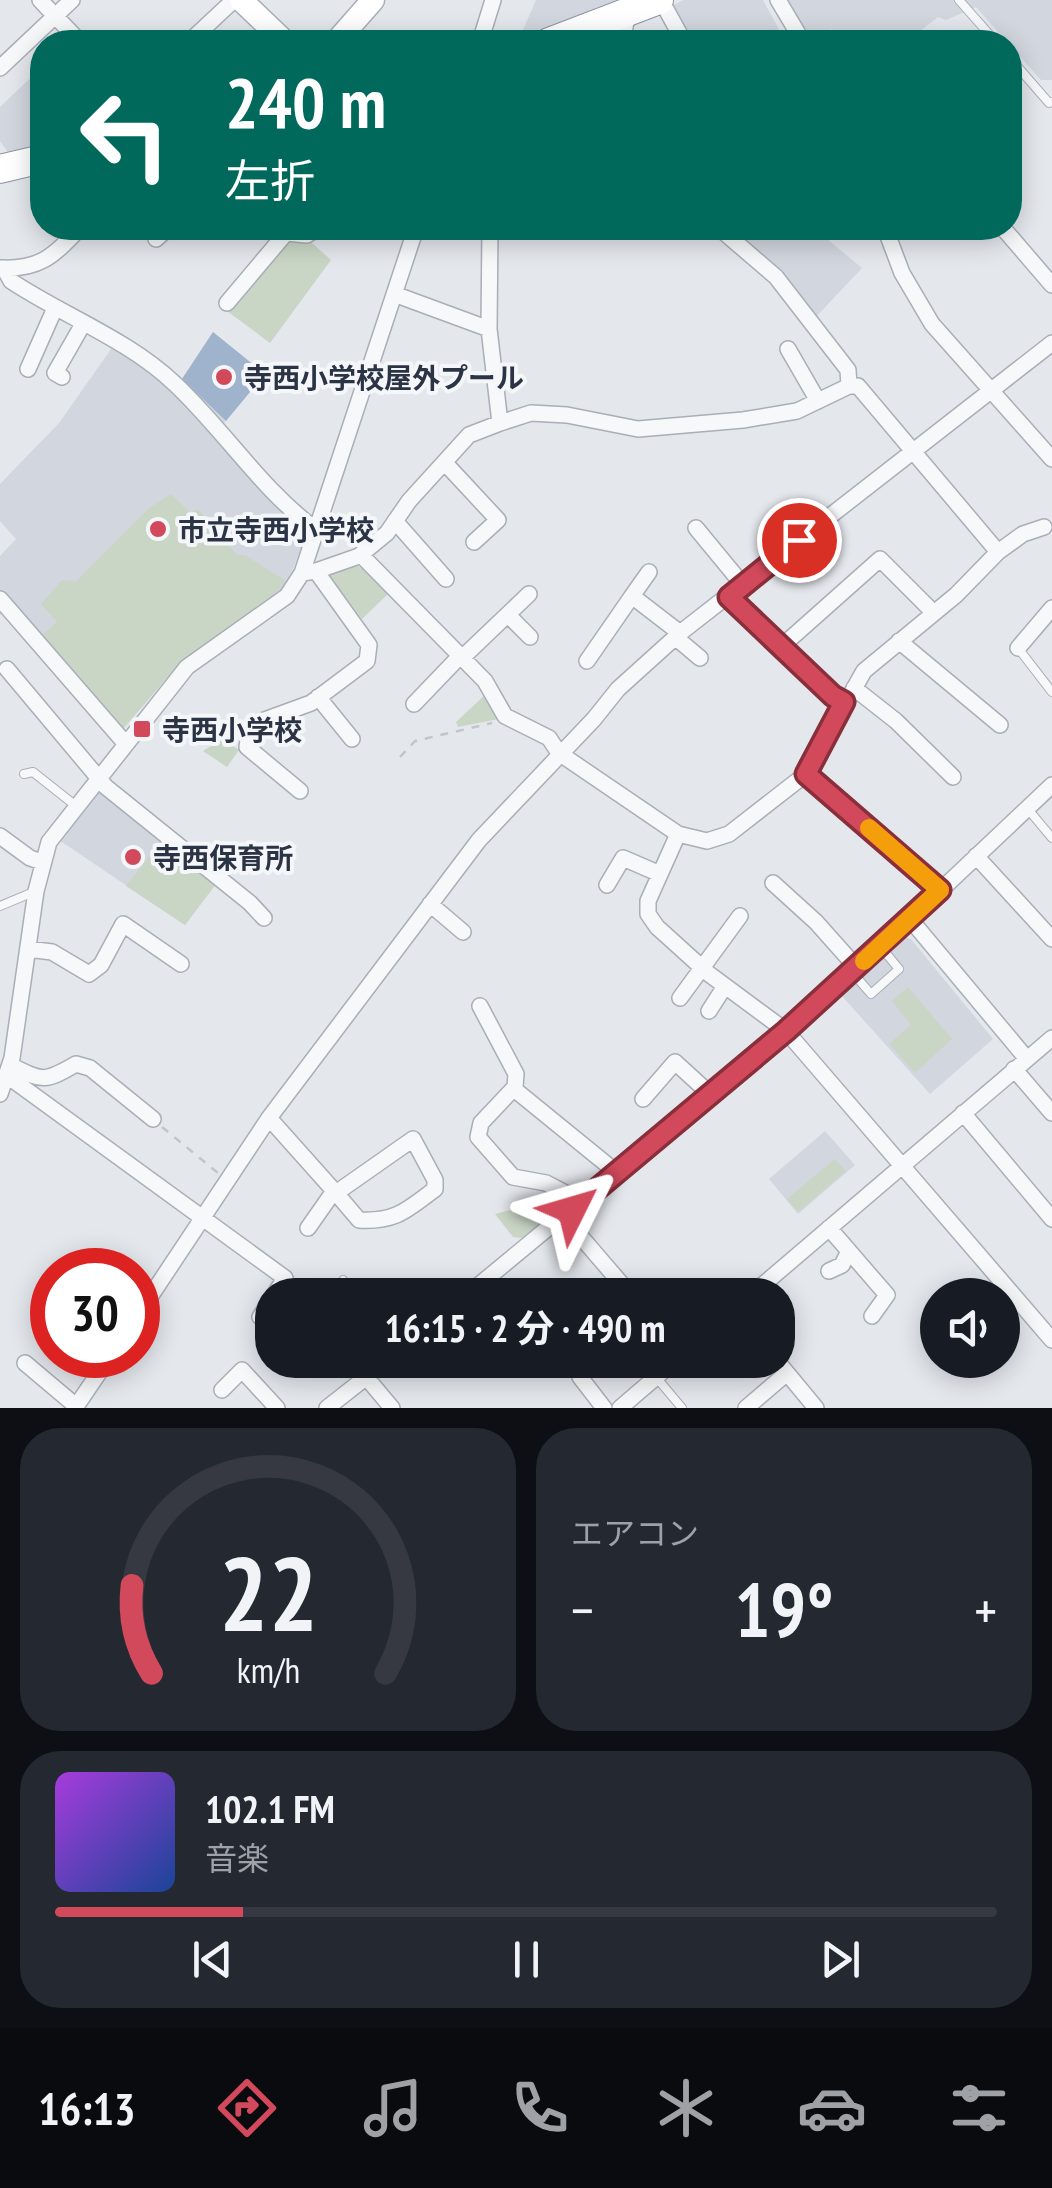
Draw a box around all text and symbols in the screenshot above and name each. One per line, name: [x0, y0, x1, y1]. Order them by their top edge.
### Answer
text: 240 m: [225, 57, 386, 147]
icon: left: [60, 70, 190, 200]
text: 左折: [225, 151, 315, 209]
place label: 寺西小学校屋外プール: [244, 359, 524, 396]
marker: 寺西小学校屋外プール: [213, 366, 235, 388]
pin: [757, 498, 842, 583]
place label: 市立寺西小学校: [178, 511, 374, 548]
icon: arrive: [772, 513, 827, 568]
marker: 市立寺西小学校: [147, 518, 169, 540]
place label: 寺西小学校: [162, 711, 302, 748]
marker: 寺西小学校: [131, 718, 153, 740]
place label: 寺西保育所: [153, 839, 293, 876]
marker: 寺西保育所: [122, 846, 144, 868]
position arrow: [520, 1158, 624, 1262]
speed limit sign: 30: [30, 1248, 160, 1378]
map controls: [920, 1278, 1020, 1378]
button: sound: [920, 1278, 1020, 1378]
text: 16:15 · 2 分 · 490 m: [385, 1303, 665, 1352]
text: エアコン: [571, 1512, 699, 1554]
text: 22: [218, 1525, 318, 1660]
text: 19°: [734, 1561, 834, 1658]
text: −: [571, 1574, 594, 1645]
text: +: [974, 1574, 997, 1645]
text: km/h: [236, 1647, 300, 1693]
text: 102.1 FM: [205, 1784, 335, 1833]
text: 音楽: [205, 1837, 269, 1879]
icon: previous: [185, 1932, 240, 1987]
icon: pause: [499, 1932, 554, 1987]
icon: next: [813, 1932, 868, 1987]
icon: directions: [212, 2073, 282, 2143]
icon: music: [358, 2073, 428, 2143]
icon: phone: [505, 2073, 575, 2143]
icon: climate: [651, 2073, 721, 2143]
icon: car: [797, 2073, 867, 2143]
icon: filters: [944, 2073, 1014, 2143]
text: 16:13: [38, 2079, 136, 2137]

